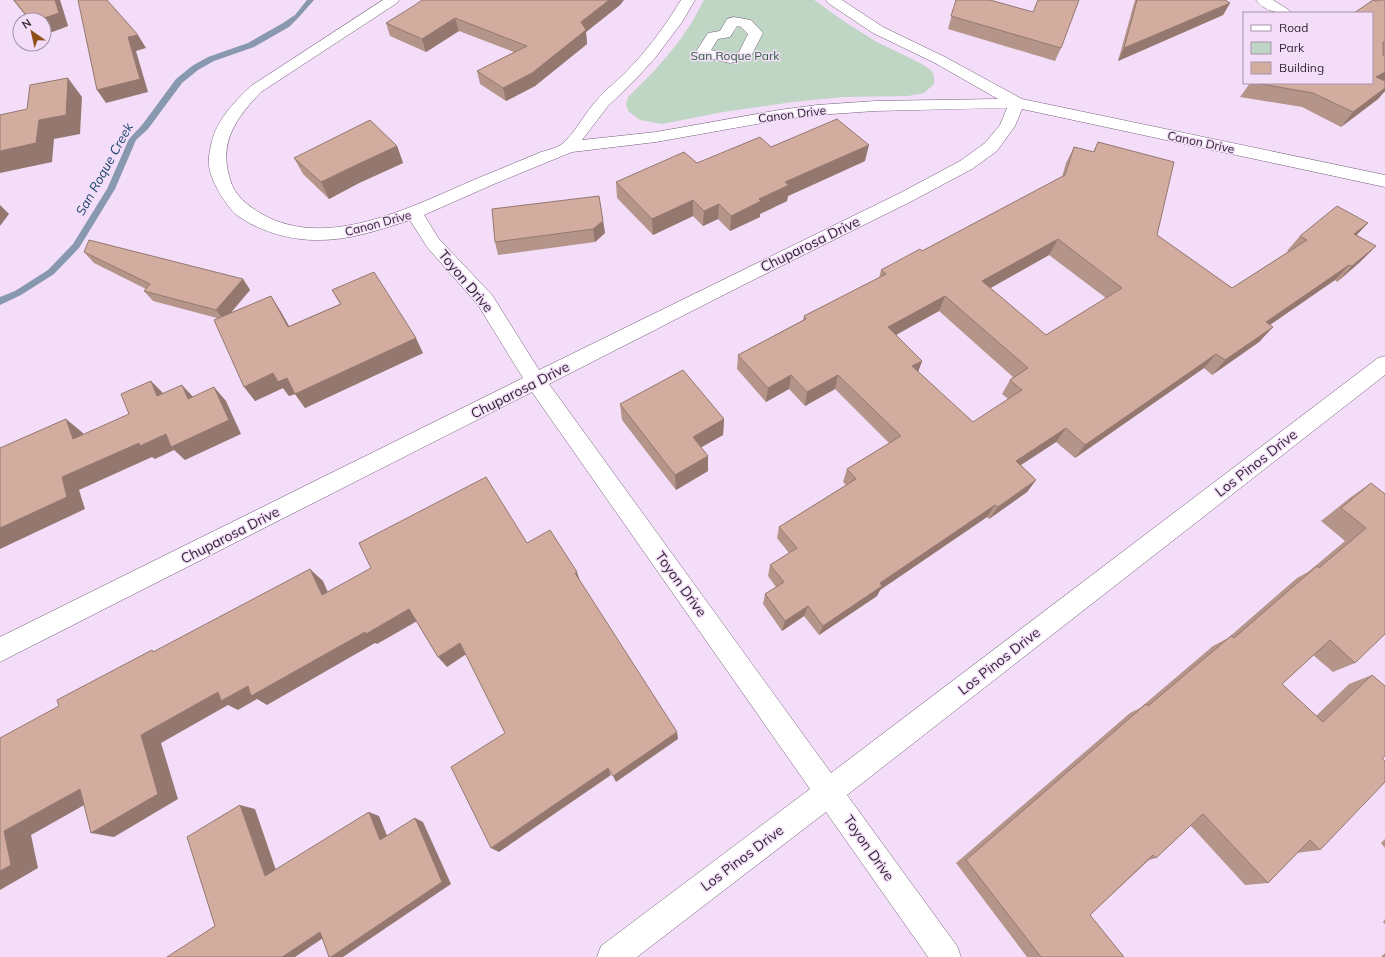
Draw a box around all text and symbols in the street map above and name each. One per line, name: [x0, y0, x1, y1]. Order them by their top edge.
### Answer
north arrow: [12, 12, 52, 52]
legend: [1243, 12, 1373, 84]
text: N: [19, 16, 34, 32]
text: Road: [1279, 20, 1308, 35]
text: Park: [1279, 40, 1305, 55]
park label: San Roque Park: [691, 48, 780, 63]
text: Building: [1279, 60, 1324, 75]
street label: Canon Drive: [757, 102, 827, 126]
water label: San Roque Creek: [72, 120, 136, 218]
street label: Canon Drive: [1166, 128, 1236, 156]
street label: Canon Drive: [343, 207, 413, 239]
street label: Chuparosa Drive: [757, 212, 863, 276]
street label: Toyon Drive: [435, 246, 497, 316]
street label: Chuparosa Drive: [468, 357, 572, 423]
street label: Los Pinos Drive: [1211, 425, 1301, 501]
street label: Chuparosa Drive: [178, 502, 282, 568]
street label: Toyon Drive: [651, 548, 711, 620]
street label: Los Pinos Drive: [954, 623, 1044, 699]
street label: Toyon Drive: [840, 812, 898, 884]
street label: Los Pinos Drive: [697, 821, 787, 895]

